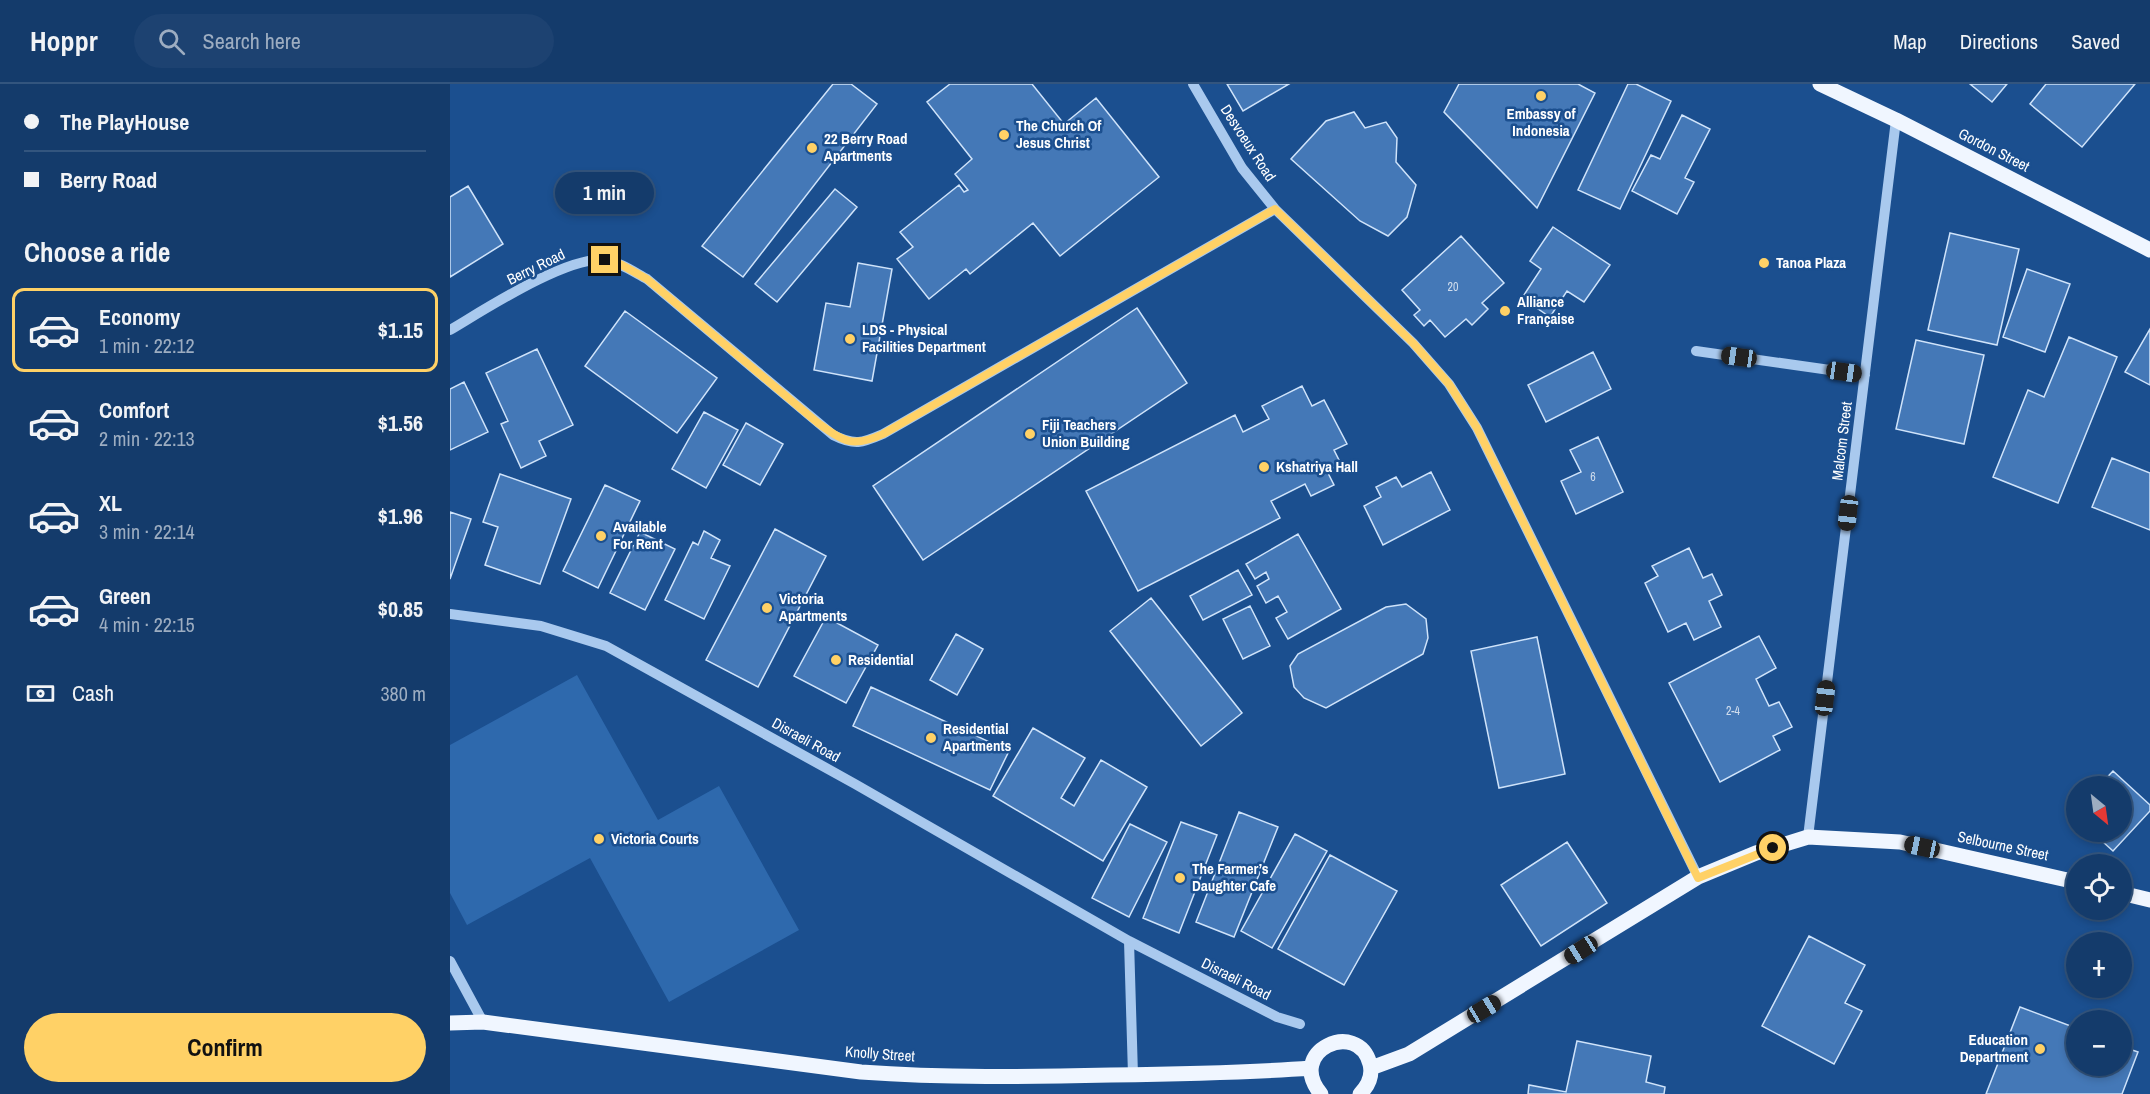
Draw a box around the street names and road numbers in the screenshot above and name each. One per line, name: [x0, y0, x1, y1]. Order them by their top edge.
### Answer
street label: Desvoeux Road: [1216, 100, 1281, 185]
street label: Gordon Street: [1955, 123, 2034, 177]
street label: Berry Road: [503, 243, 568, 290]
street label: Malcom Street: [1826, 400, 1857, 482]
street label: Disraeli Road: [768, 712, 844, 767]
street label: Selbourne Street: [1956, 826, 2051, 865]
street label: Disraeli Road: [1198, 952, 1274, 1005]
street label: Knolly Street: [845, 1041, 916, 1066]

